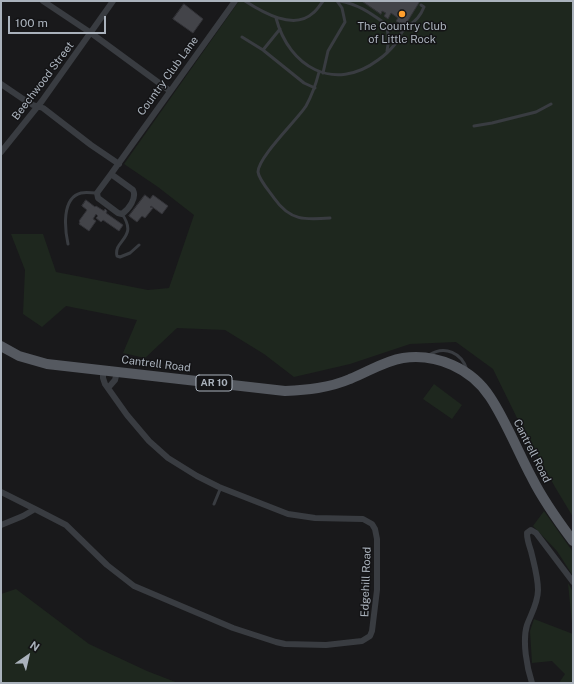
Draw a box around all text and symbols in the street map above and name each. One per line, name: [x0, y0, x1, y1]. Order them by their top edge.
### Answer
scale bar: [10, 8, 108, 34]
marker: The Country Club of Little Rock: [397, 9, 407, 19]
text: 100 m: [15, 16, 48, 30]
place label: The Country Club of Little Rock: [357, 20, 447, 46]
street label: Country Club Lane: [135, 34, 201, 118]
street label: Beechwood Street: [9, 39, 77, 123]
street label: Cantrell Road: [121, 353, 191, 375]
road number: AR 10: [196, 375, 232, 391]
street label: Cantrell Road: [510, 417, 554, 485]
street label: Edgehill Road: [358, 547, 374, 617]
north arrow: [8, 636, 48, 676]
text: N: [28, 639, 42, 653]

